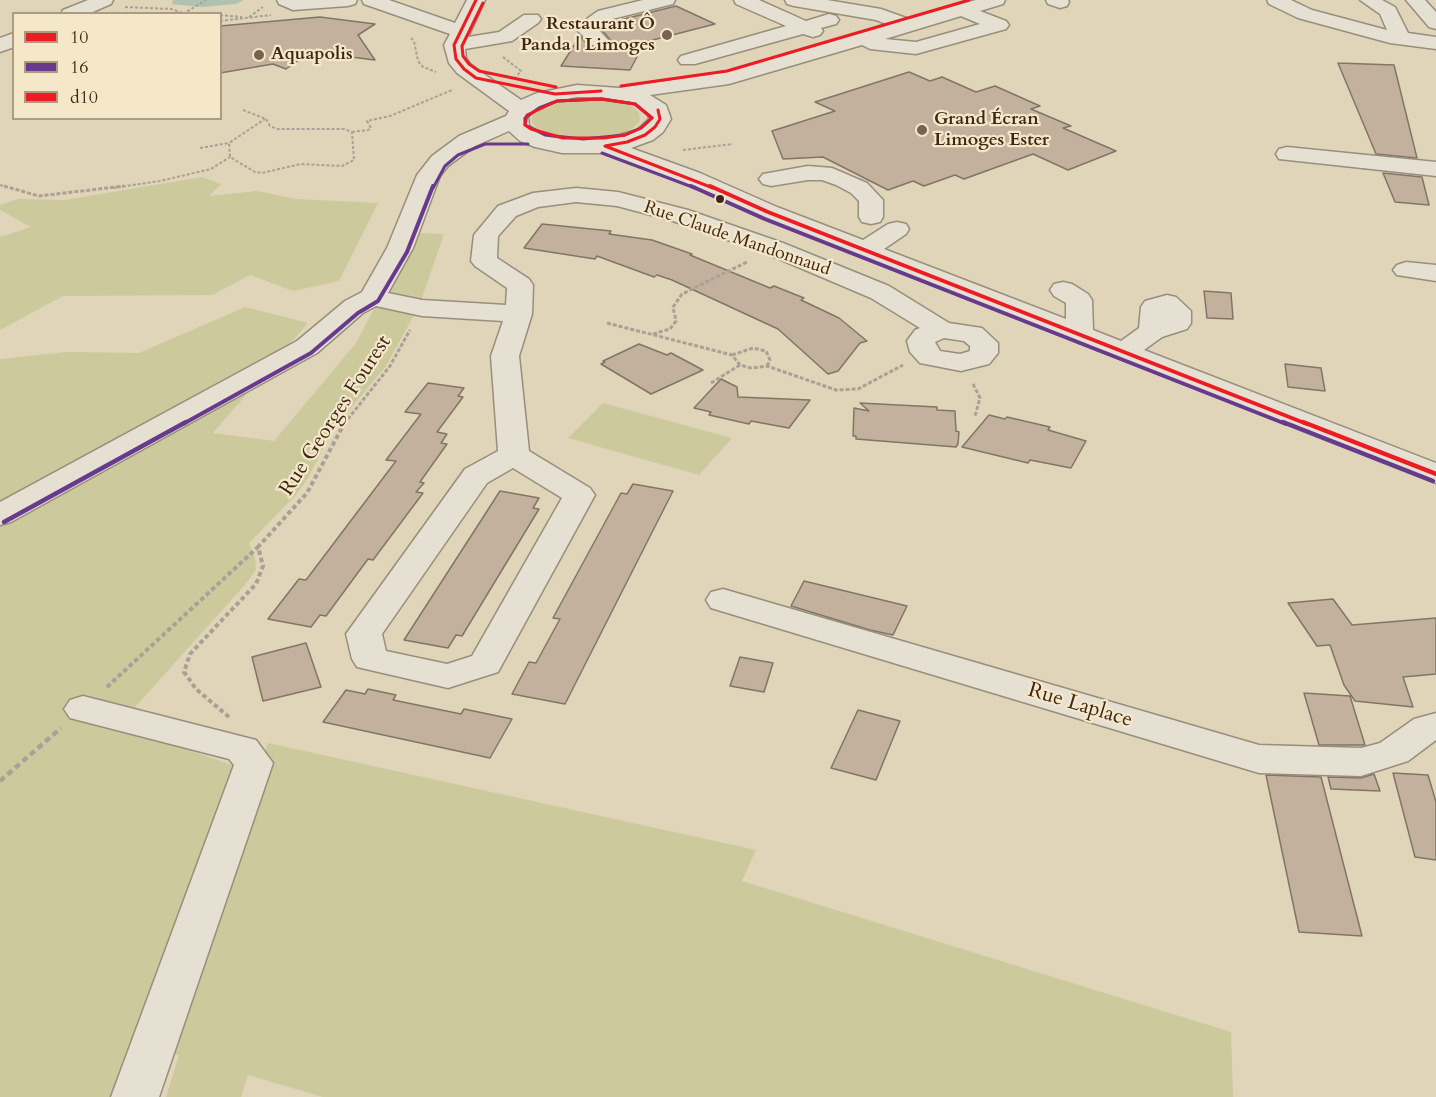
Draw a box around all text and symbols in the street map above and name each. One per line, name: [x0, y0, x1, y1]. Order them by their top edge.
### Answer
legend: [12, 12, 222, 120]
place label: Restaurant Ô Panda | Limoges: [521, 14, 655, 57]
text: 10: [70, 25, 88, 50]
marker: Restaurant Ô Panda | Limoges: [660, 28, 674, 42]
place label: Aquapolis: [271, 44, 353, 66]
marker: Aquapolis: [252, 48, 266, 62]
text: 16: [70, 55, 88, 80]
text: d10: [70, 85, 98, 110]
place label: Grand Écran Limoges Ester: [934, 109, 1049, 152]
marker: Grand Écran Limoges Ester: [915, 123, 929, 137]
unlabelled marker: [714, 193, 726, 205]
street label: Rue Claude Mandonnaud: [641, 197, 833, 281]
street label: Rue Georges Fourest: [275, 331, 397, 501]
street label: Rue Laplace: [1025, 678, 1135, 734]

